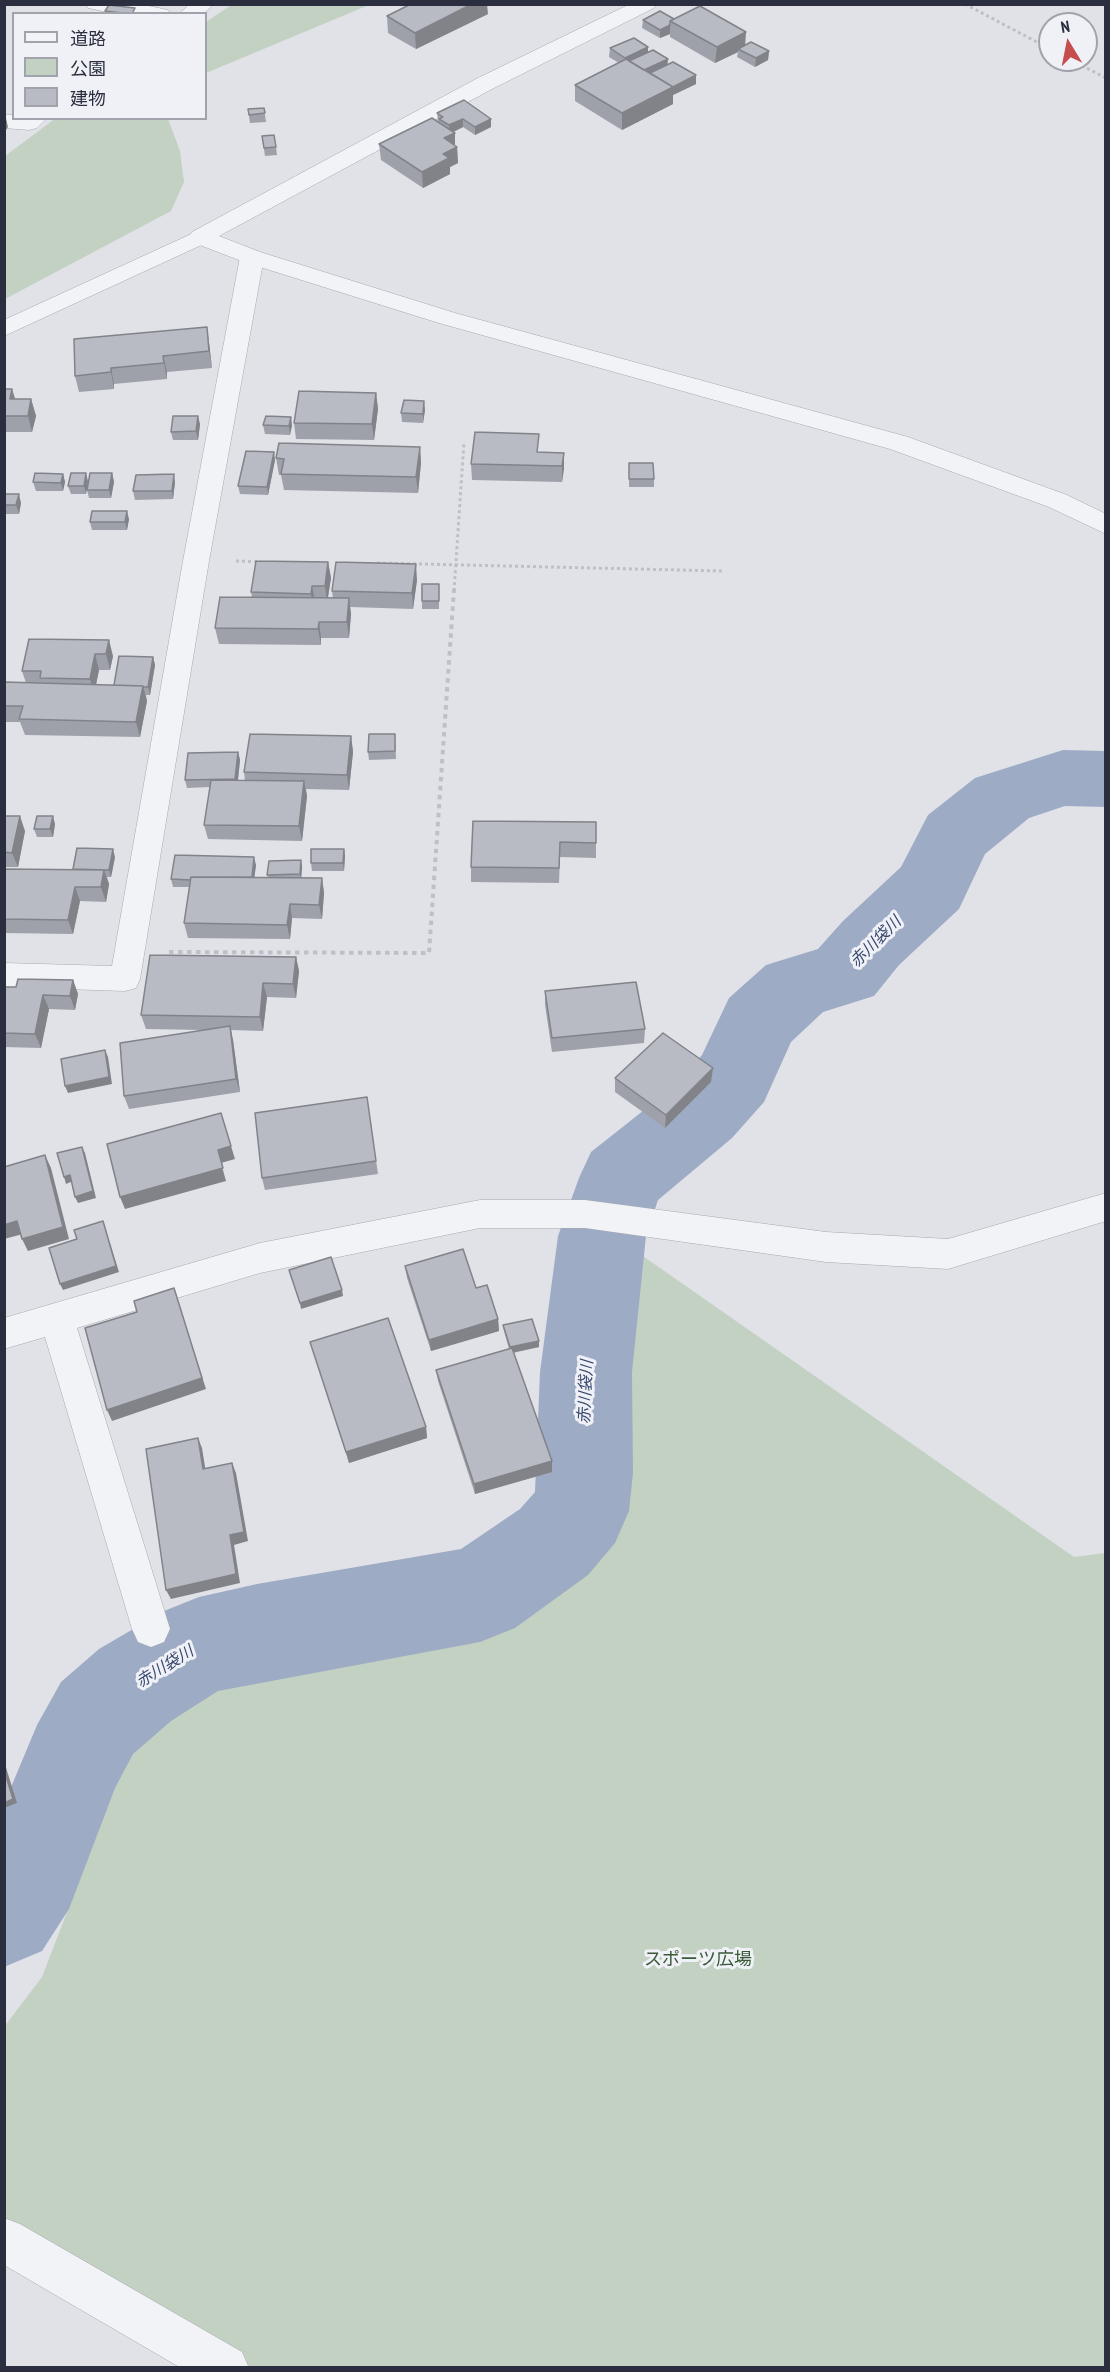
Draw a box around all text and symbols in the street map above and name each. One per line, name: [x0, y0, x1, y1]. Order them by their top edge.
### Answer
legend: [12, 12, 207, 120]
north arrow: [1038, 12, 1098, 72]
text: N: [1059, 16, 1071, 37]
text: 道路: [70, 27, 106, 50]
text: 公園: [70, 57, 106, 80]
text: 建物: [70, 87, 106, 110]
water label: 赤川袋川: [847, 913, 905, 971]
water label: 赤川袋川: [575, 1360, 597, 1424]
water label: 赤川袋川: [133, 1642, 197, 1692]
park label: スポーツ広場: [644, 1949, 752, 1971]

